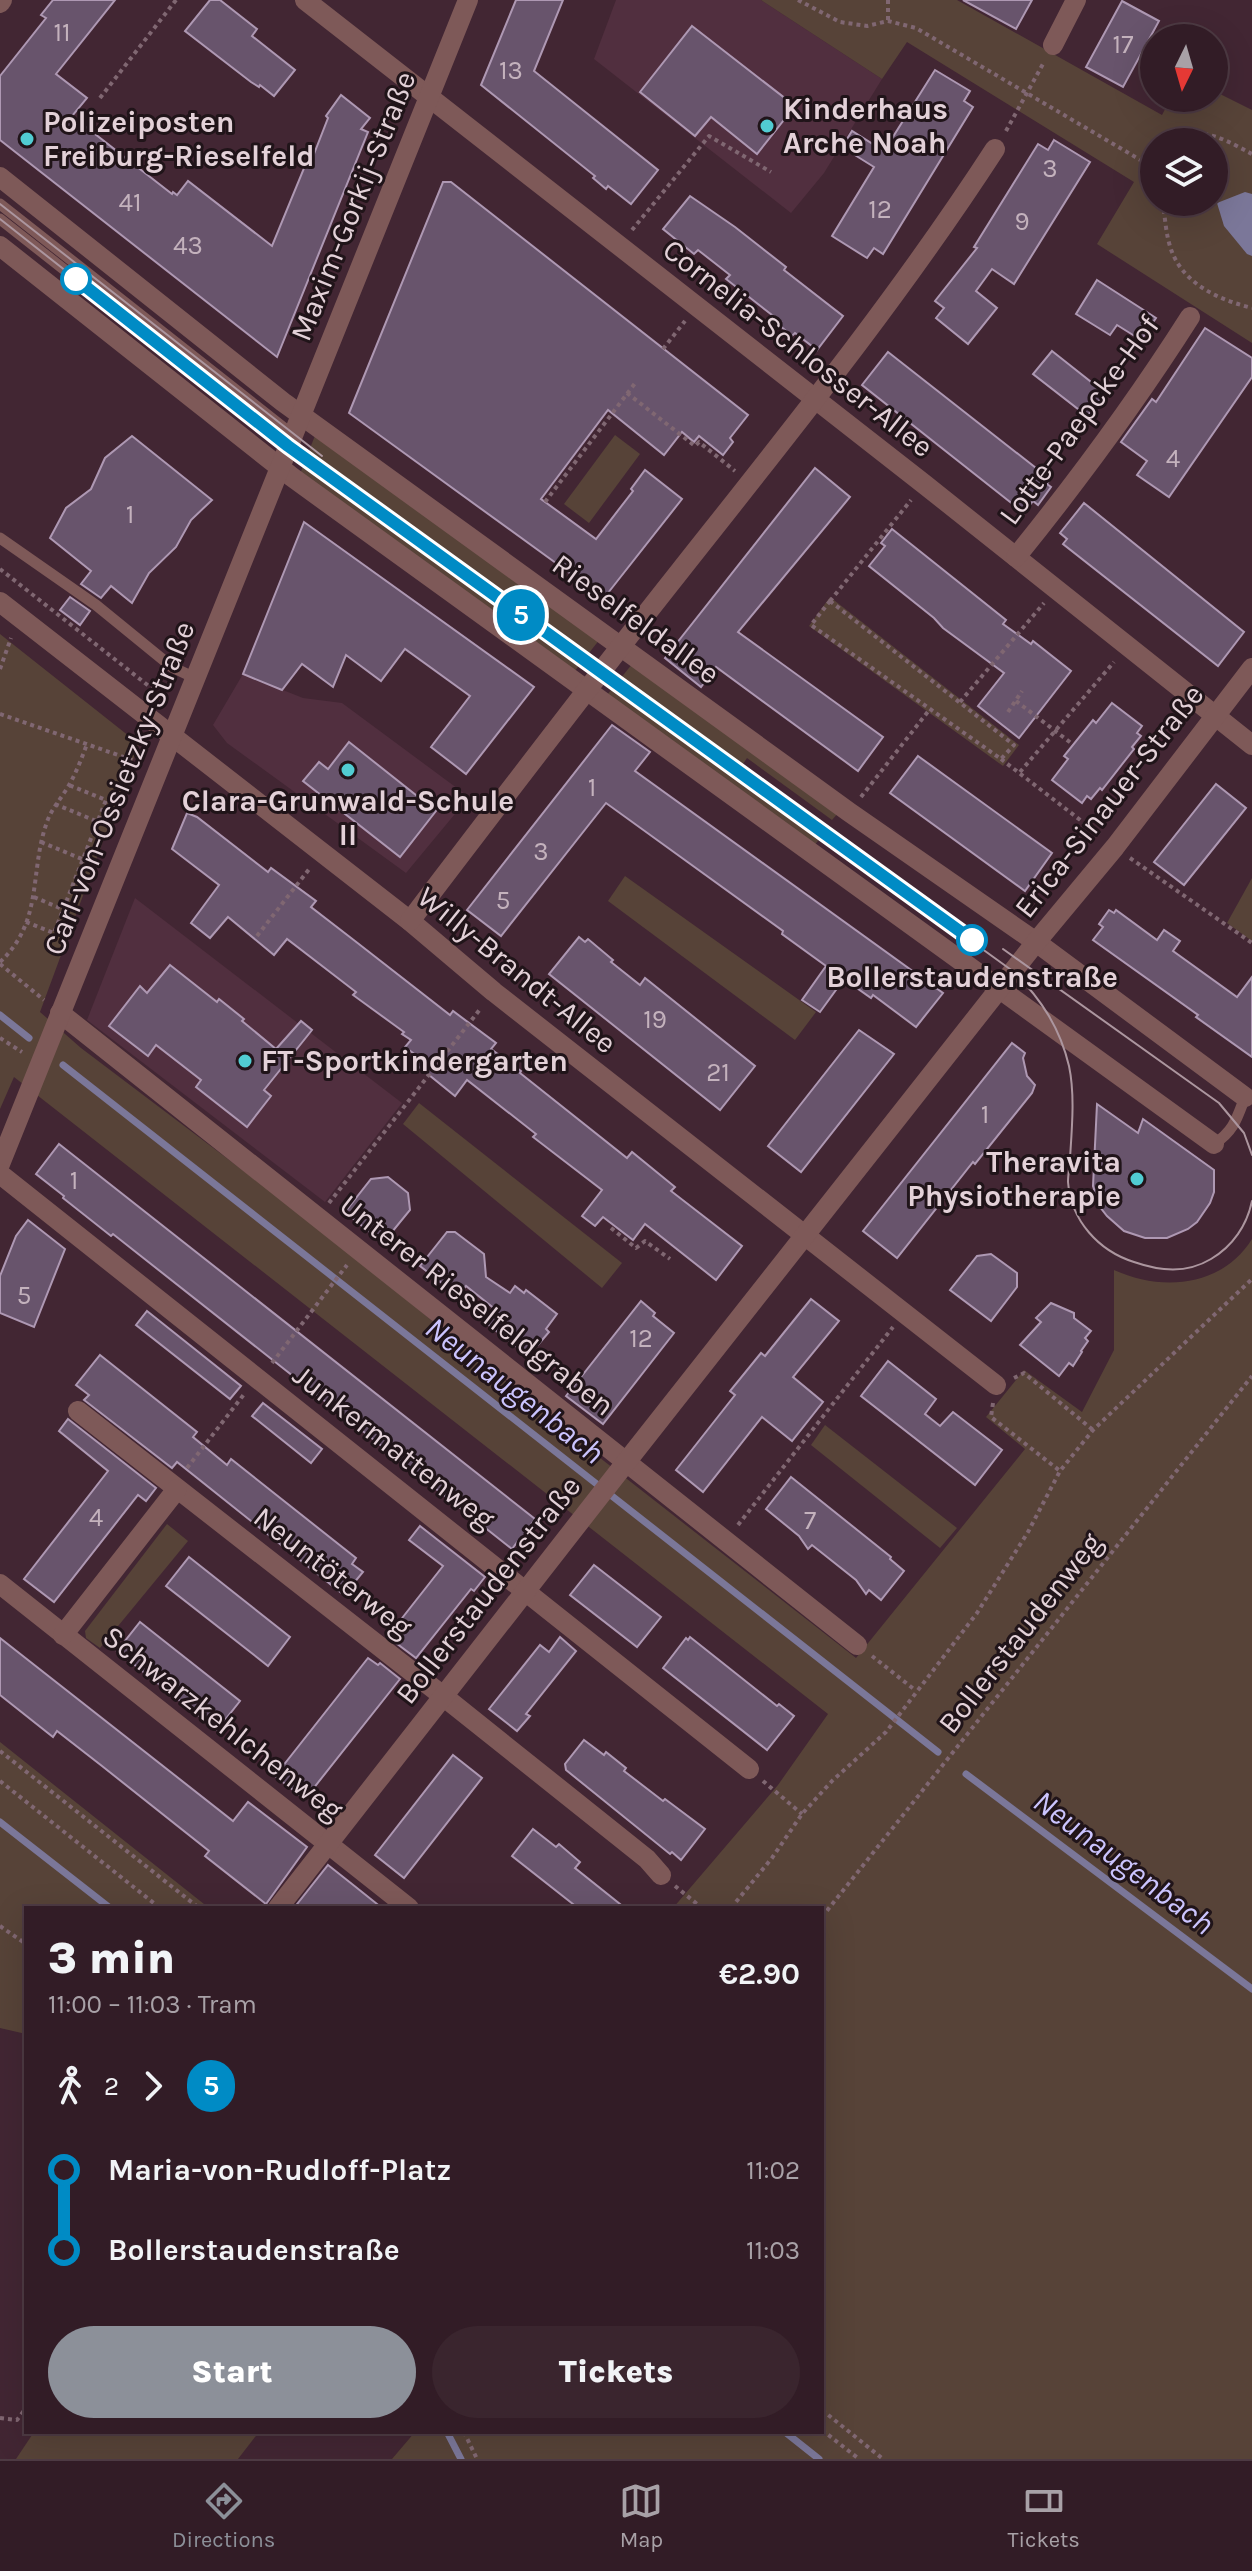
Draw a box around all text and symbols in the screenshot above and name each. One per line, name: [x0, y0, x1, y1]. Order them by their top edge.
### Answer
house number: 11: [53, 17, 71, 48]
north arrow: [1140, 24, 1228, 112]
map controls: [1140, 24, 1228, 216]
house number: 17: [1113, 29, 1133, 60]
house number: 13: [499, 55, 523, 86]
street label: Maxim-Gorkij-Straße: [282, 66, 424, 346]
place label: Kinderhaus Arche Noah: [783, 91, 948, 161]
place label: Polizeiposten Freiburg-Rieselfeld: [43, 104, 315, 174]
marker: Kinderhaus Arche Noah: [758, 117, 776, 135]
button: layers: [1140, 128, 1228, 216]
marker: Polizeiposten Freiburg-Rieselfeld: [18, 130, 36, 148]
house number: 3: [1042, 153, 1058, 184]
house number: 41: [118, 187, 142, 218]
house number: 12: [868, 194, 892, 225]
house number: 9: [1014, 206, 1030, 237]
house number: 43: [173, 230, 203, 261]
street label: Cornelia-Schlosser-Allee: [656, 231, 940, 465]
unlabelled marker: [61, 264, 91, 294]
street label: Lotte-Paepcke-Hof: [991, 308, 1167, 532]
house number: 4: [1166, 443, 1180, 474]
house number: 1: [126, 499, 134, 530]
street label: Rieselfeldallee: [545, 546, 727, 692]
line badge: 5: [495, 589, 547, 641]
text: 5: [513, 598, 529, 631]
street label: Carl-von-Ossietzky-Straße: [35, 616, 203, 960]
street label: Erica-Sinauer-Straße: [1007, 677, 1211, 925]
marker: Clara-Grunwald-Schule II: [339, 761, 357, 779]
house number: 1: [588, 772, 596, 803]
place label: Clara-Grunwald-Schule II: [182, 783, 514, 853]
house number: 3: [533, 836, 549, 867]
street label: Willy-Brandt-Allee: [410, 879, 624, 1061]
house number: 5: [496, 885, 510, 916]
marker: Bollerstaudenstraße: [957, 925, 987, 955]
place label: Bollerstaudenstraße: [826, 959, 1118, 995]
house number: 19: [643, 1004, 667, 1035]
place label: FT-Sportkindergarten: [261, 1043, 568, 1079]
marker: FT-Sportkindergarten: [236, 1052, 254, 1070]
house number: 21: [706, 1057, 730, 1088]
house number: 1: [981, 1099, 989, 1130]
place label: Theravita Physiotherapie: [907, 1144, 1121, 1214]
house number: 1: [70, 1165, 78, 1196]
marker: Theravita Physiotherapie: [1128, 1170, 1146, 1188]
street label: Unterer Rieselfeldgraben: [333, 1187, 621, 1423]
house number: 5: [17, 1280, 31, 1311]
water label: Neunaugenbach: [418, 1309, 611, 1472]
house number: 12: [629, 1323, 653, 1354]
street label: Junkermattenweg: [286, 1357, 502, 1537]
street label: Bollerstaudenstraße: [388, 1469, 588, 1711]
street label: Neuntöterweg: [246, 1499, 420, 1645]
house number: 4: [89, 1502, 103, 1533]
house number: 7: [804, 1505, 816, 1536]
street label: Bollerstaudenweg: [930, 1525, 1110, 1741]
street label: Schwarzkehlchenweg: [96, 1618, 350, 1828]
water label: Neunaugenbach: [1026, 1782, 1221, 1942]
text: 3 min: [48, 1933, 175, 1984]
text: €2.90: [719, 1956, 800, 1992]
text: 11:00 – 11:03 · Tram: [48, 1989, 257, 2020]
icon: walk: [48, 2064, 92, 2108]
icon: forward: [131, 2064, 175, 2108]
text: 5: [203, 2069, 219, 2102]
text: 2: [104, 2071, 119, 2102]
text: Maria-von-Rudloff-Platz: [108, 2152, 451, 2188]
text: 11:02: [746, 2155, 800, 2186]
text: Bollerstaudenstraße: [108, 2232, 400, 2268]
text: 11:03: [746, 2235, 800, 2266]
button: Start: [48, 2326, 416, 2418]
button: Tickets: [432, 2326, 800, 2418]
tab: Directions: [172, 2479, 275, 2553]
tab: Map: [619, 2479, 663, 2553]
tab: Tickets: [1007, 2479, 1080, 2553]

